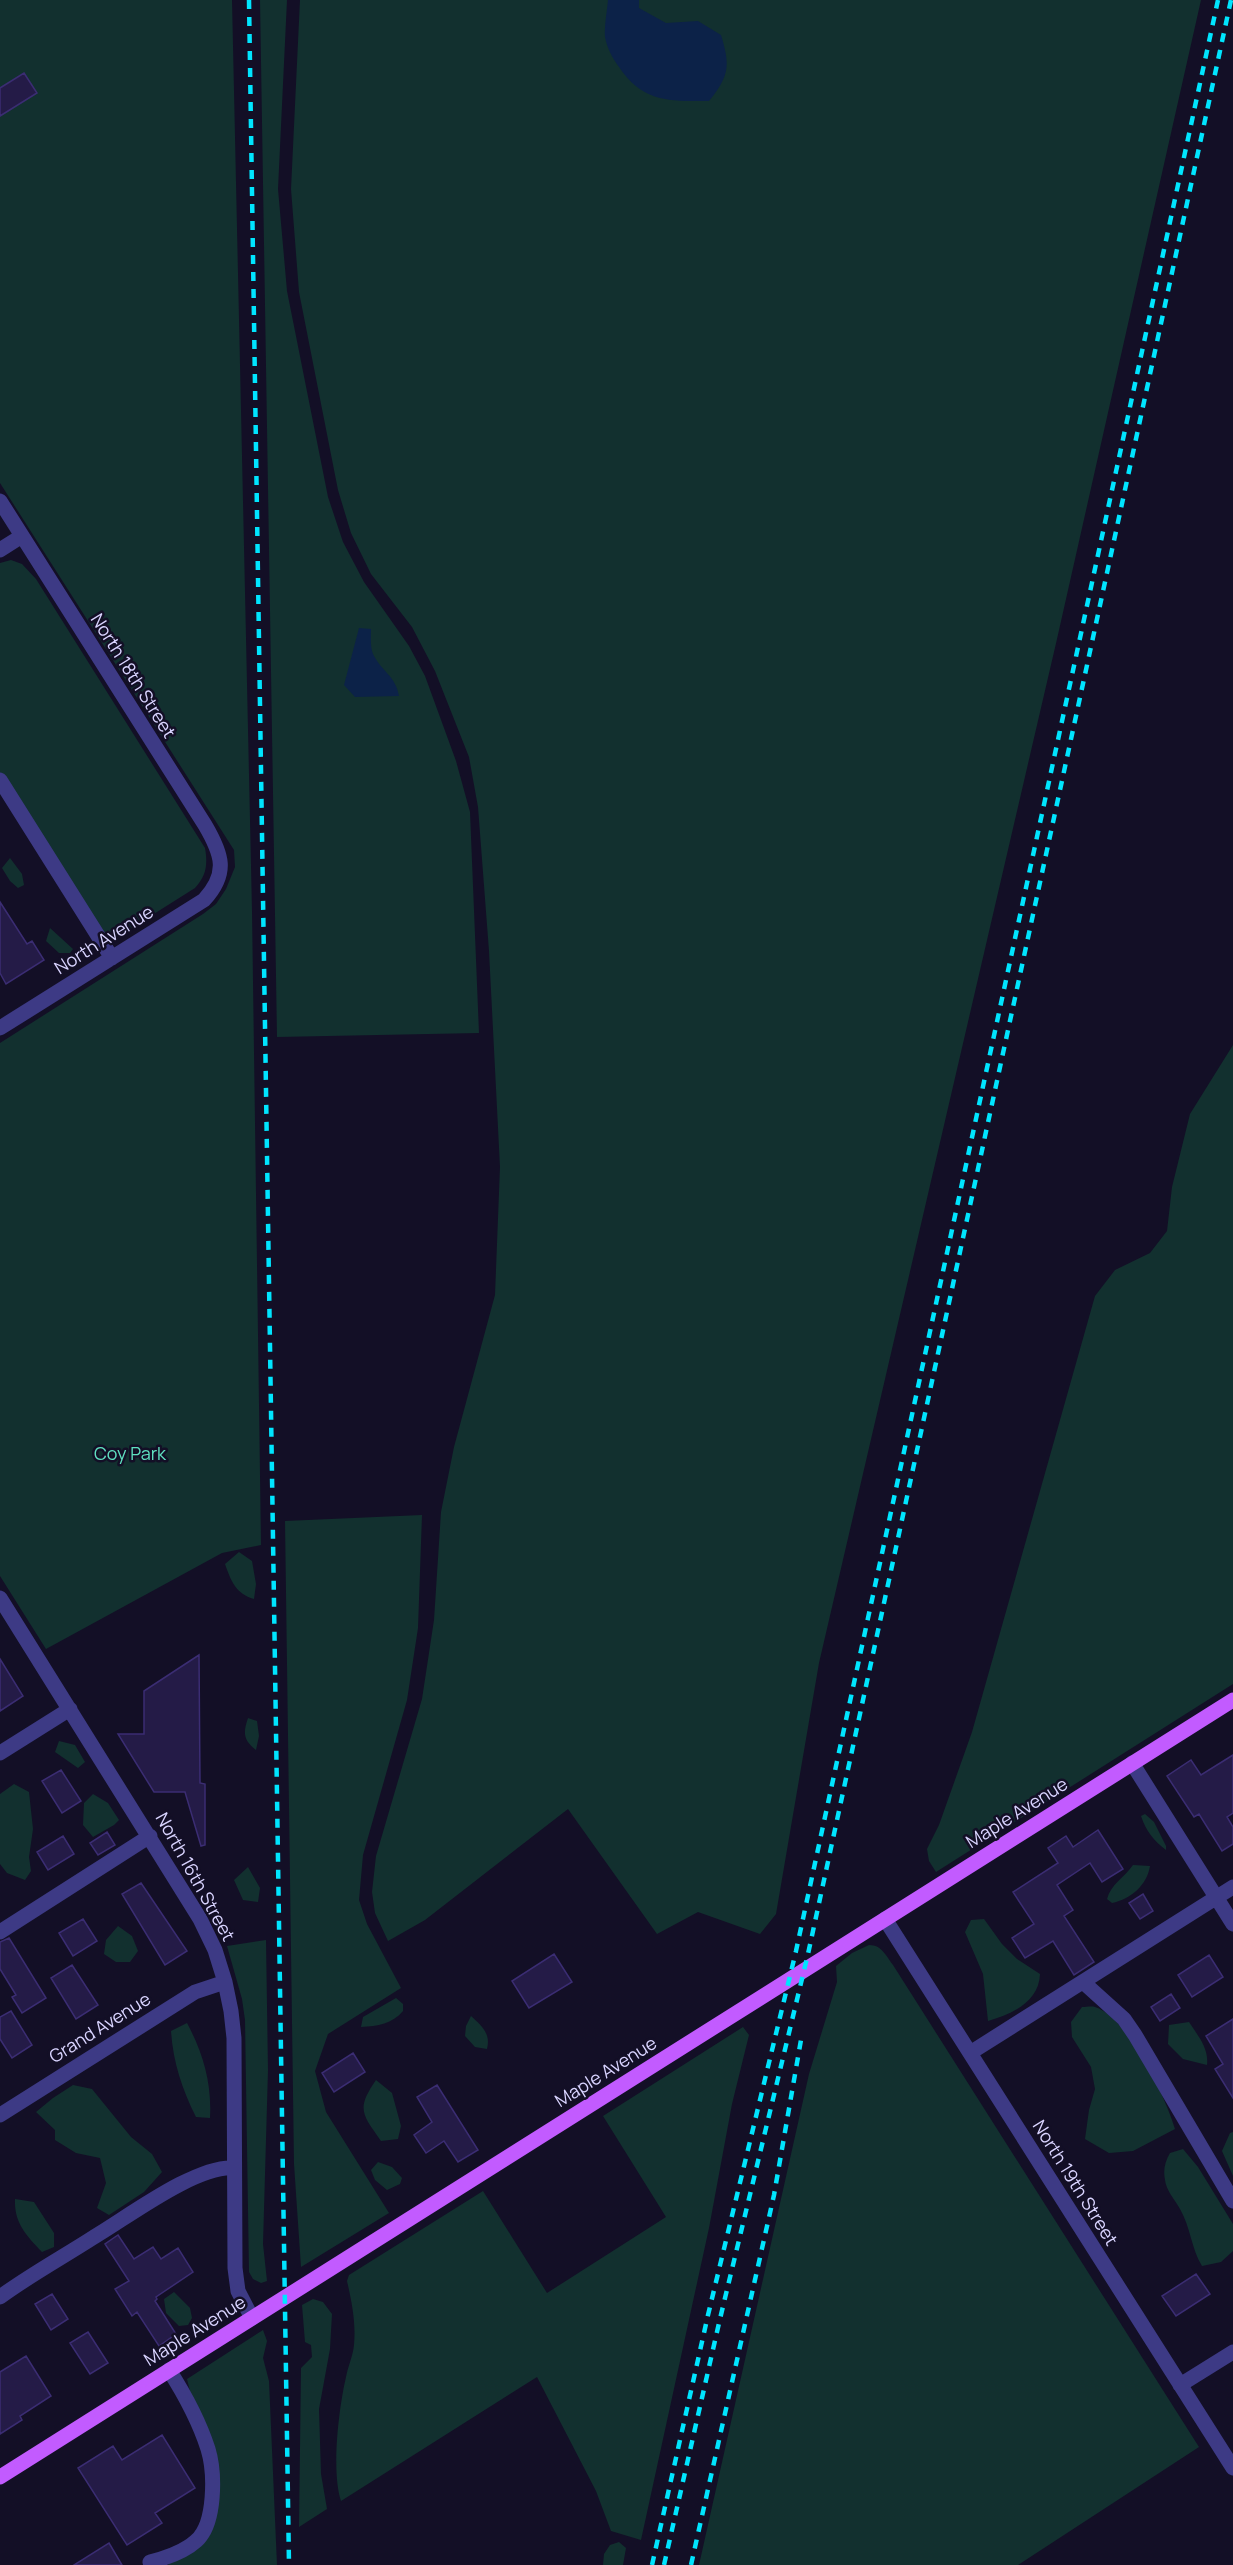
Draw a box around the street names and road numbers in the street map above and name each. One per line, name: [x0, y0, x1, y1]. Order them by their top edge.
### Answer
street label: North 18th Street: [86, 609, 182, 742]
street label: North Avenue: [49, 899, 158, 979]
street label: Maple Avenue: [961, 1771, 1072, 1853]
street label: North 16th Street: [151, 1808, 241, 1945]
street label: Grand Avenue: [44, 1986, 155, 2068]
street label: Maple Avenue: [550, 2030, 661, 2112]
street label: North 19th Street: [1028, 2115, 1124, 2250]
street label: Maple Avenue: [139, 2289, 250, 2371]

